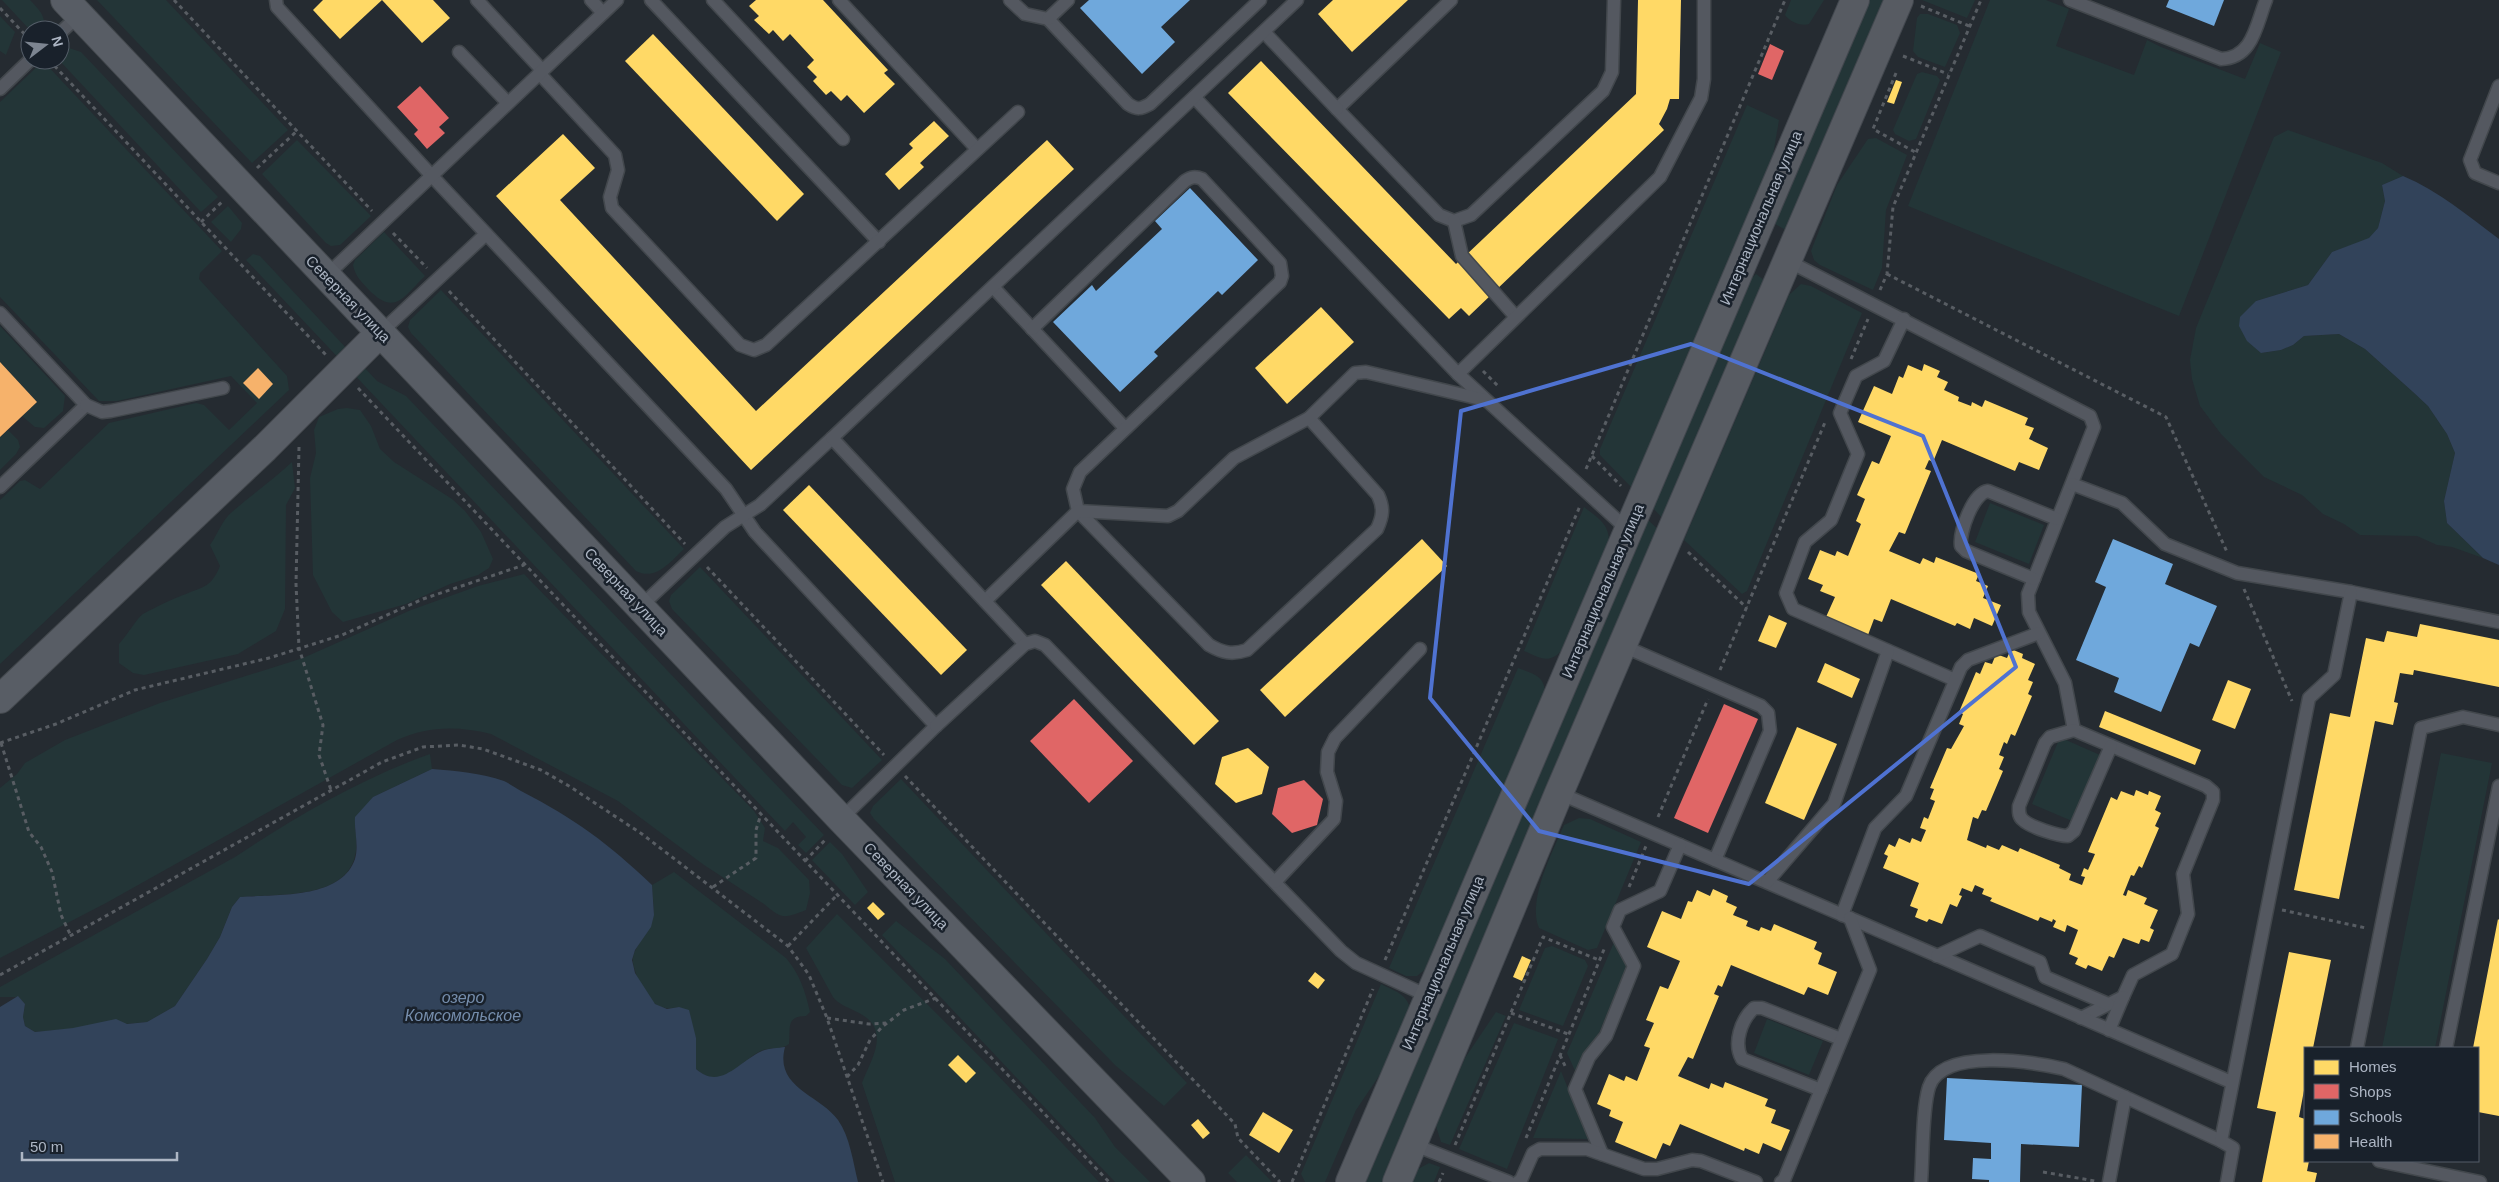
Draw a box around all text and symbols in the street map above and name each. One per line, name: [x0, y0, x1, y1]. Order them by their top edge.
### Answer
north arrow: [20, 20, 70, 70]
text: N: [48, 34, 67, 48]
street label: Интернациональная улица: [1716, 127, 1805, 308]
street label: Северная улица: [303, 252, 394, 346]
street label: Интернациональная улица: [1558, 500, 1647, 681]
street label: Северная улица: [581, 544, 672, 640]
street label: Северная улица: [861, 839, 952, 933]
street label: Интернациональная улица: [1398, 872, 1487, 1053]
water label: озеро Комсомольское: [405, 989, 521, 1024]
legend: [2304, 1047, 2479, 1162]
text: Homes: [2349, 1058, 2397, 1075]
text: Shops: [2349, 1083, 2392, 1100]
text: Schools: [2349, 1108, 2402, 1125]
scale bar: [22, 1130, 178, 1162]
text: Health: [2349, 1133, 2392, 1150]
text: 50 m: [30, 1138, 63, 1155]

